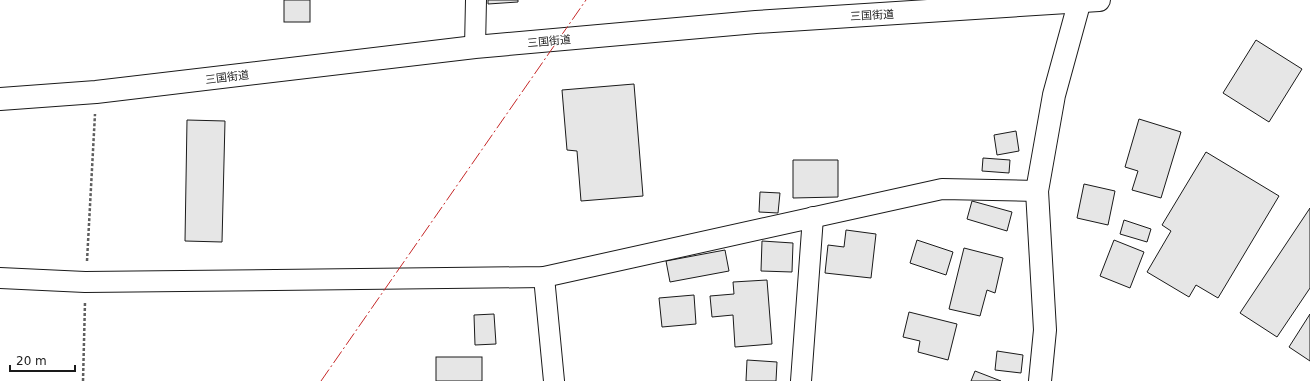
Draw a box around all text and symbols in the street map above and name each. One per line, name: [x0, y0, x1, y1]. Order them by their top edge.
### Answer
street label: 三国街道: [850, 8, 894, 23]
street label: 三国街道: [527, 33, 572, 50]
street label: 三国街道: [204, 68, 250, 87]
scale bar: [10, 347, 75, 373]
text: 20 m: [16, 354, 47, 368]

